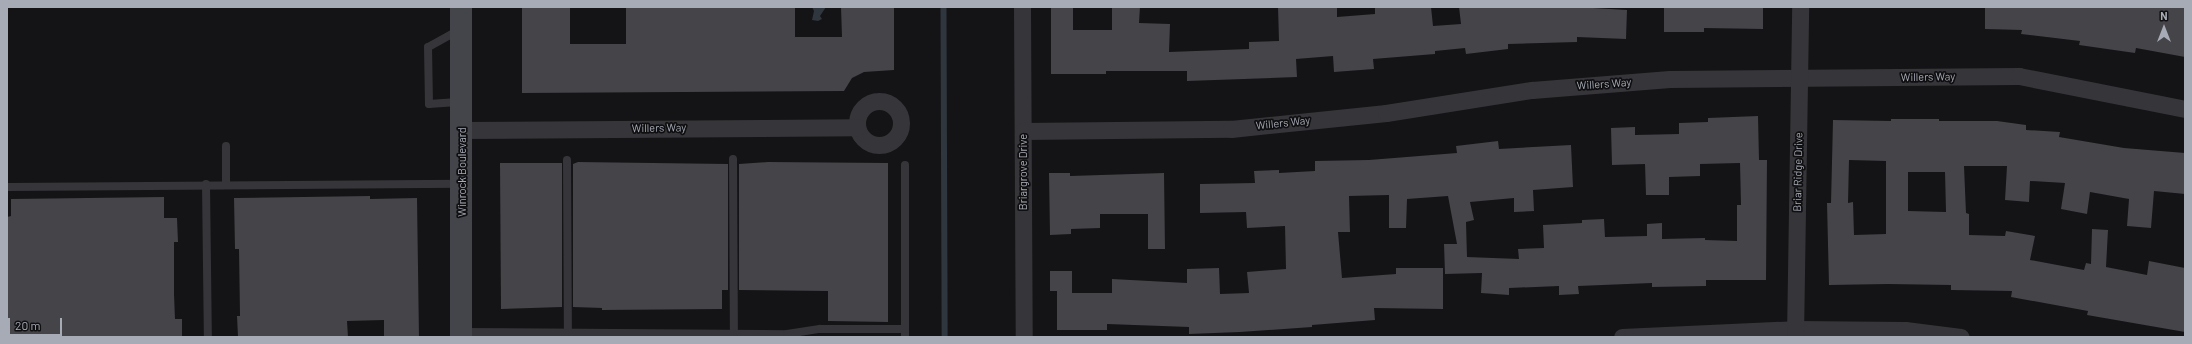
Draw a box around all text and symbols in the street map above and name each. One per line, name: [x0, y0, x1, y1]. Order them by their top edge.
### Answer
north arrow: [2144, 8, 2184, 48]
text: N: [2160, 9, 2168, 22]
street label: Willers Way: [1901, 70, 1955, 84]
street label: Willers Way: [1576, 76, 1632, 92]
street label: Willers Way: [1255, 114, 1311, 132]
street label: Willers Way: [632, 121, 686, 135]
street label: Winrock Boulevard: [455, 127, 469, 217]
street label: Briar Ridge Drive: [1791, 132, 1805, 212]
street label: Briargrove Drive: [1016, 134, 1030, 210]
scale bar: [10, 310, 64, 336]
text: 20 m: [15, 318, 41, 332]

